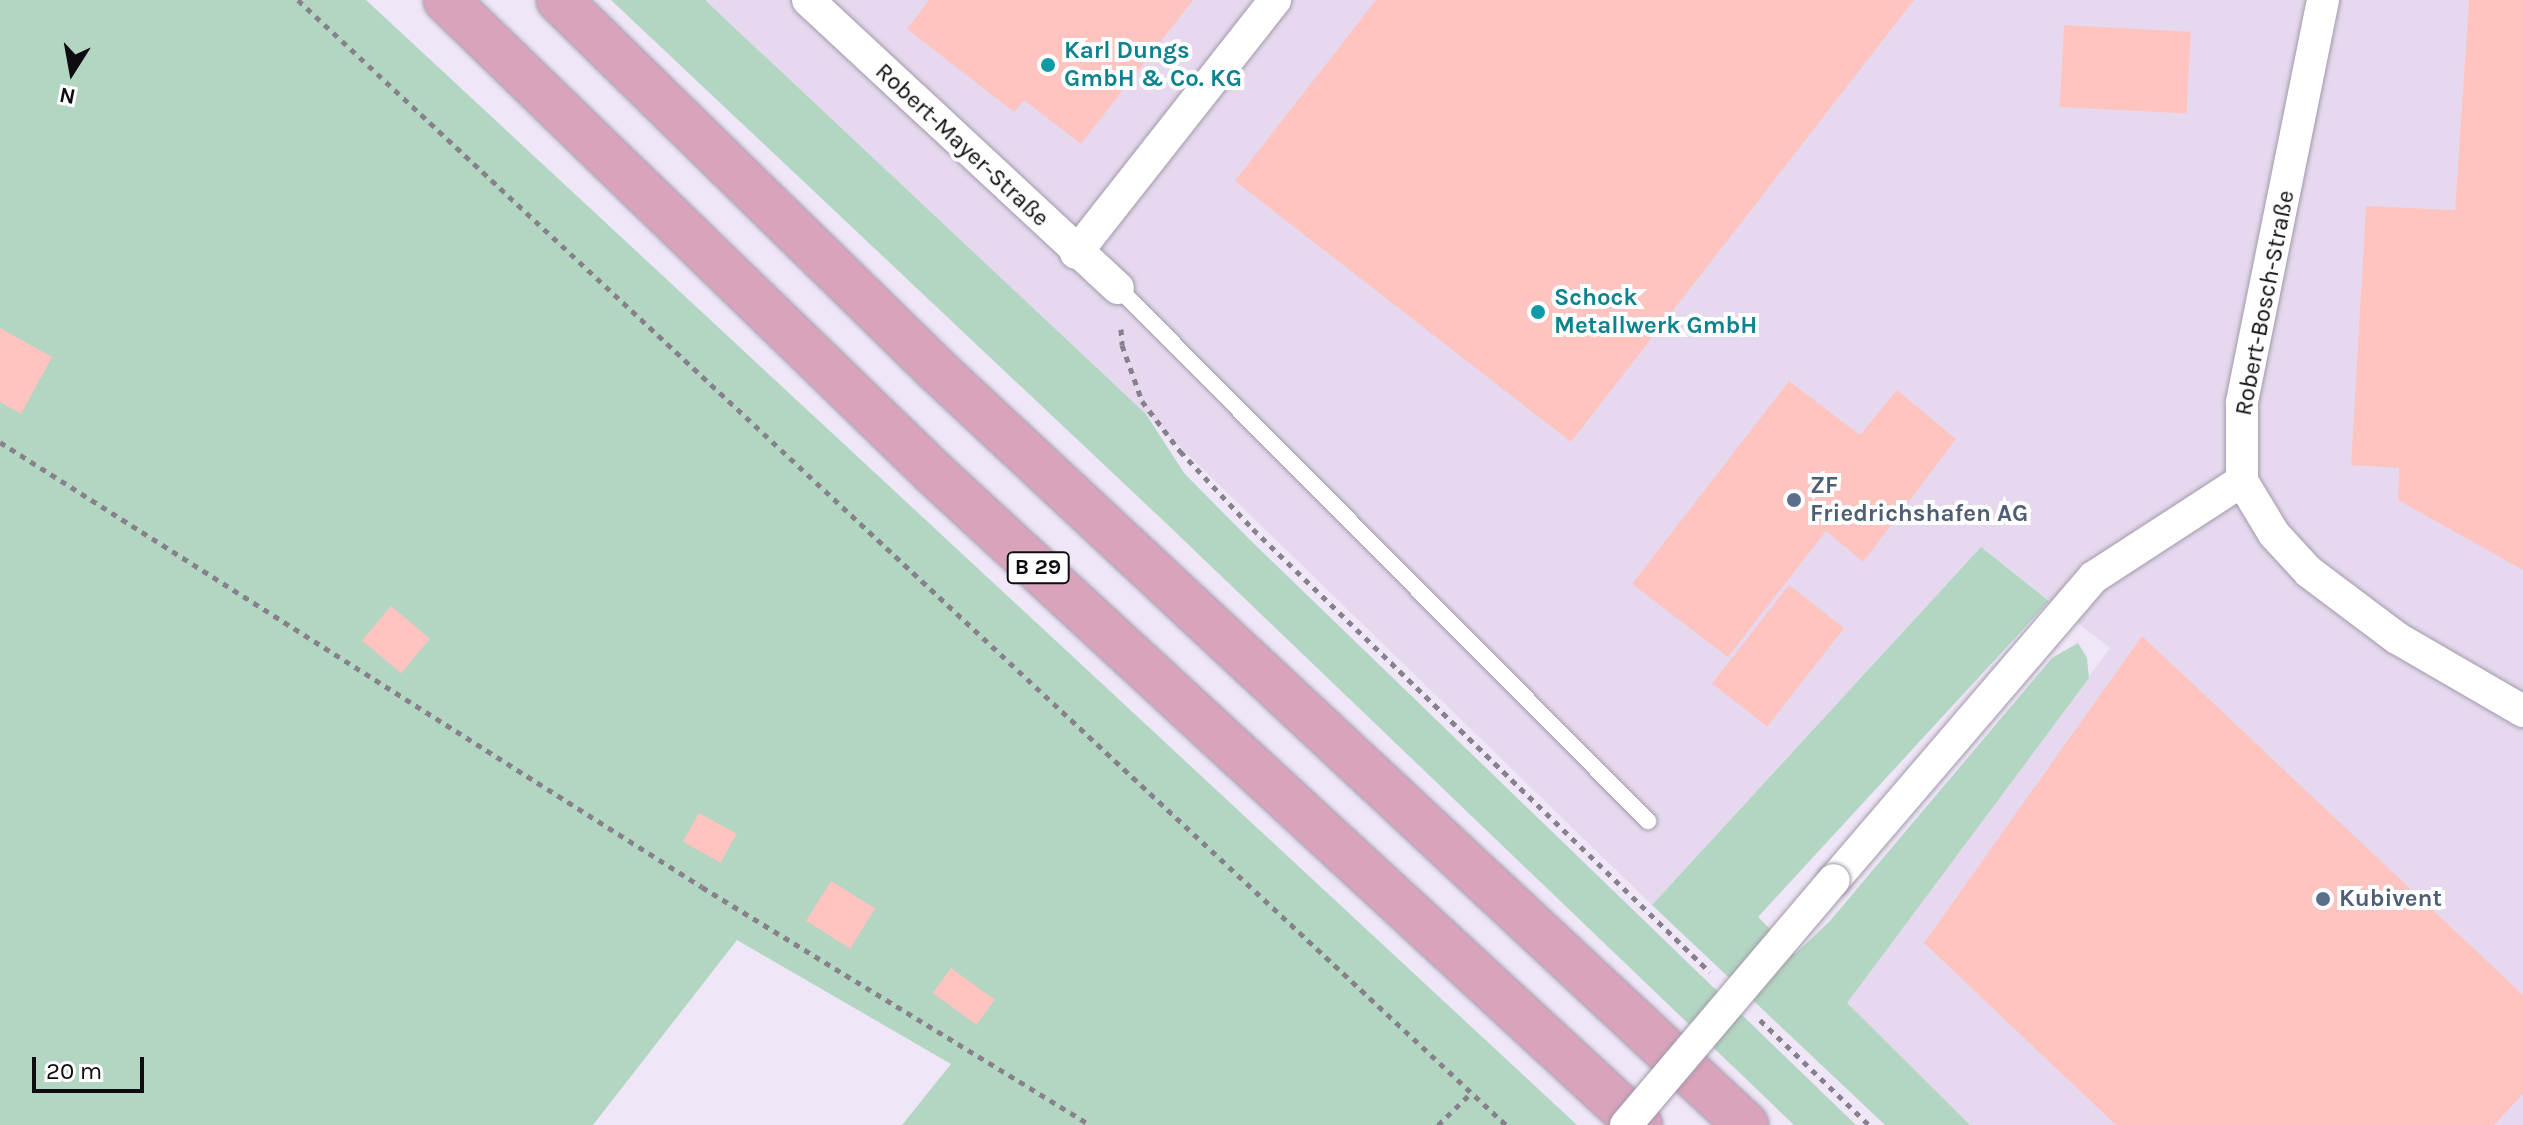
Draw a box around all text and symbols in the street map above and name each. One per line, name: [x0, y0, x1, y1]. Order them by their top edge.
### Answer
north arrow: [32, 32, 112, 112]
place label: Karl Dungs GmbH & Co. KG: [1064, 37, 1242, 93]
marker: Karl Dungs GmbH & Co. KG: [1039, 56, 1057, 74]
street label: Robert-Mayer-Straße: [869, 57, 1055, 233]
text: N: [57, 81, 78, 110]
street label: Robert-Bosch-Straße: [2229, 188, 2301, 418]
place label: Schock Metallwerk GmbH: [1554, 284, 1757, 340]
marker: Schock Metallwerk GmbH: [1529, 303, 1547, 321]
place label: ZF Friedrichshafen AG: [1810, 472, 2028, 528]
marker: ZF Friedrichshafen AG: [1785, 491, 1803, 509]
road number: B 29: [1006, 550, 1070, 586]
place label: Kubivent: [2339, 885, 2442, 913]
marker: Kubivent: [2314, 890, 2332, 908]
scale bar: [36, 1041, 148, 1091]
text: 20 m: [46, 1057, 102, 1085]

